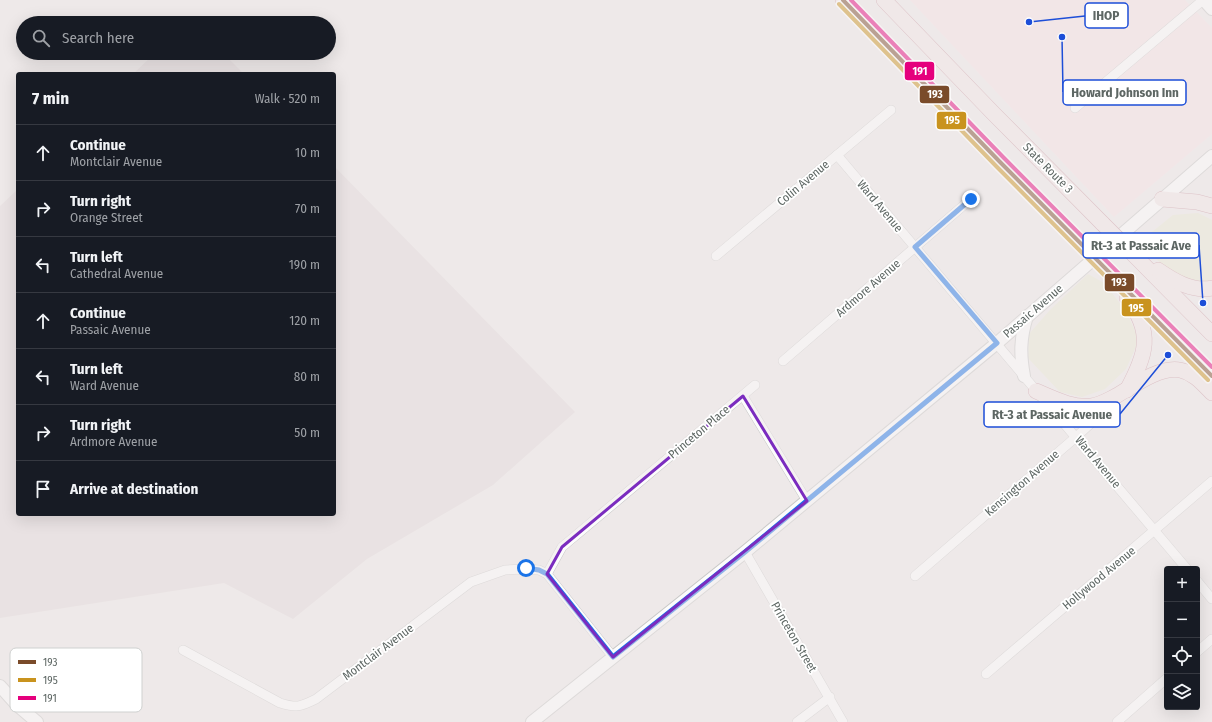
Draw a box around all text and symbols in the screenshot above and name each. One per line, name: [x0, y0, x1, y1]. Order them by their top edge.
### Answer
callout: IHOP: [1085, 3, 1128, 28]
text: IHOP: [1093, 8, 1119, 23]
search box: [16, 16, 336, 60]
icon: search: [30, 27, 52, 49]
text: Search here: [62, 29, 134, 47]
line badge: 191: [904, 61, 935, 81]
text: 191: [913, 65, 927, 78]
callout: Howard Johnson Inn: [1063, 80, 1186, 105]
line badge: 193: [919, 85, 950, 104]
text: Howard Johnson Inn: [1071, 85, 1179, 100]
text: 7 min: [32, 88, 69, 109]
text: 193: [927, 88, 943, 101]
text: Walk · 520 m: [255, 91, 320, 106]
line badge: 195: [936, 111, 967, 130]
text: 195: [944, 114, 960, 127]
text: Continue: [70, 136, 126, 154]
street label: State Route 3: [1020, 140, 1076, 196]
icon: ahead: [32, 142, 54, 164]
text: 10 m: [295, 145, 320, 160]
text: Montclair Avenue: [70, 154, 162, 169]
street label: Colin Avenue: [774, 157, 832, 209]
street label: Ward Avenue: [854, 177, 906, 235]
route end: [962, 190, 980, 208]
text: Turn right: [70, 192, 131, 210]
icon: right: [32, 198, 54, 220]
text: 70 m: [295, 201, 320, 216]
text: Orange Street: [70, 210, 143, 225]
callout: Rt-3 at Passaic Ave: [1083, 233, 1199, 258]
text: Rt-3 at Passaic Ave: [1091, 238, 1191, 253]
text: Turn left: [70, 248, 123, 266]
icon: left: [32, 254, 54, 276]
street label: Ardmore Avenue: [833, 256, 903, 320]
text: 190 m: [289, 257, 320, 272]
text: Cathedral Avenue: [70, 266, 163, 281]
line badge: 193: [1104, 273, 1135, 292]
text: 193: [1111, 276, 1127, 289]
street label: Passaic Avenue: [1000, 281, 1066, 341]
line badge: 195: [1121, 298, 1152, 317]
text: 195: [1128, 302, 1144, 315]
text: Continue: [70, 304, 126, 322]
icon: ahead: [32, 310, 54, 332]
text: 120 m: [289, 313, 320, 328]
text: Passaic Avenue: [70, 322, 151, 337]
text: Turn left: [70, 360, 123, 378]
icon: left: [32, 366, 54, 388]
text: 80 m: [294, 369, 320, 384]
text: Ward Avenue: [70, 378, 139, 393]
street label: Princeton Place: [666, 402, 733, 462]
callout: Rt-3 at Passaic Avenue: [984, 402, 1120, 427]
text: Rt-3 at Passaic Avenue: [992, 407, 1112, 422]
text: Turn right: [70, 416, 131, 434]
icon: right: [32, 422, 54, 444]
text: 50 m: [294, 425, 320, 440]
street label: Ward Avenue: [1072, 433, 1124, 491]
text: Ardmore Avenue: [70, 434, 158, 449]
street label: Kensington Avenue: [982, 447, 1062, 519]
icon: arrive: [32, 478, 54, 500]
text: Arrive at destination: [70, 480, 198, 498]
street label: Hollywood Avenue: [1060, 543, 1138, 613]
route start: [517, 559, 535, 577]
map controls: [1164, 566, 1200, 710]
button: +: [1164, 566, 1200, 602]
street label: Princeton Street: [768, 599, 820, 675]
button: −: [1164, 602, 1200, 638]
street label: Montclair Avenue: [340, 621, 416, 683]
button: locate: [1164, 638, 1200, 674]
legend: [10, 648, 142, 712]
text: 193: [43, 656, 57, 669]
text: 195: [43, 674, 58, 687]
button: layers: [1164, 674, 1200, 710]
text: 191: [43, 692, 57, 705]

